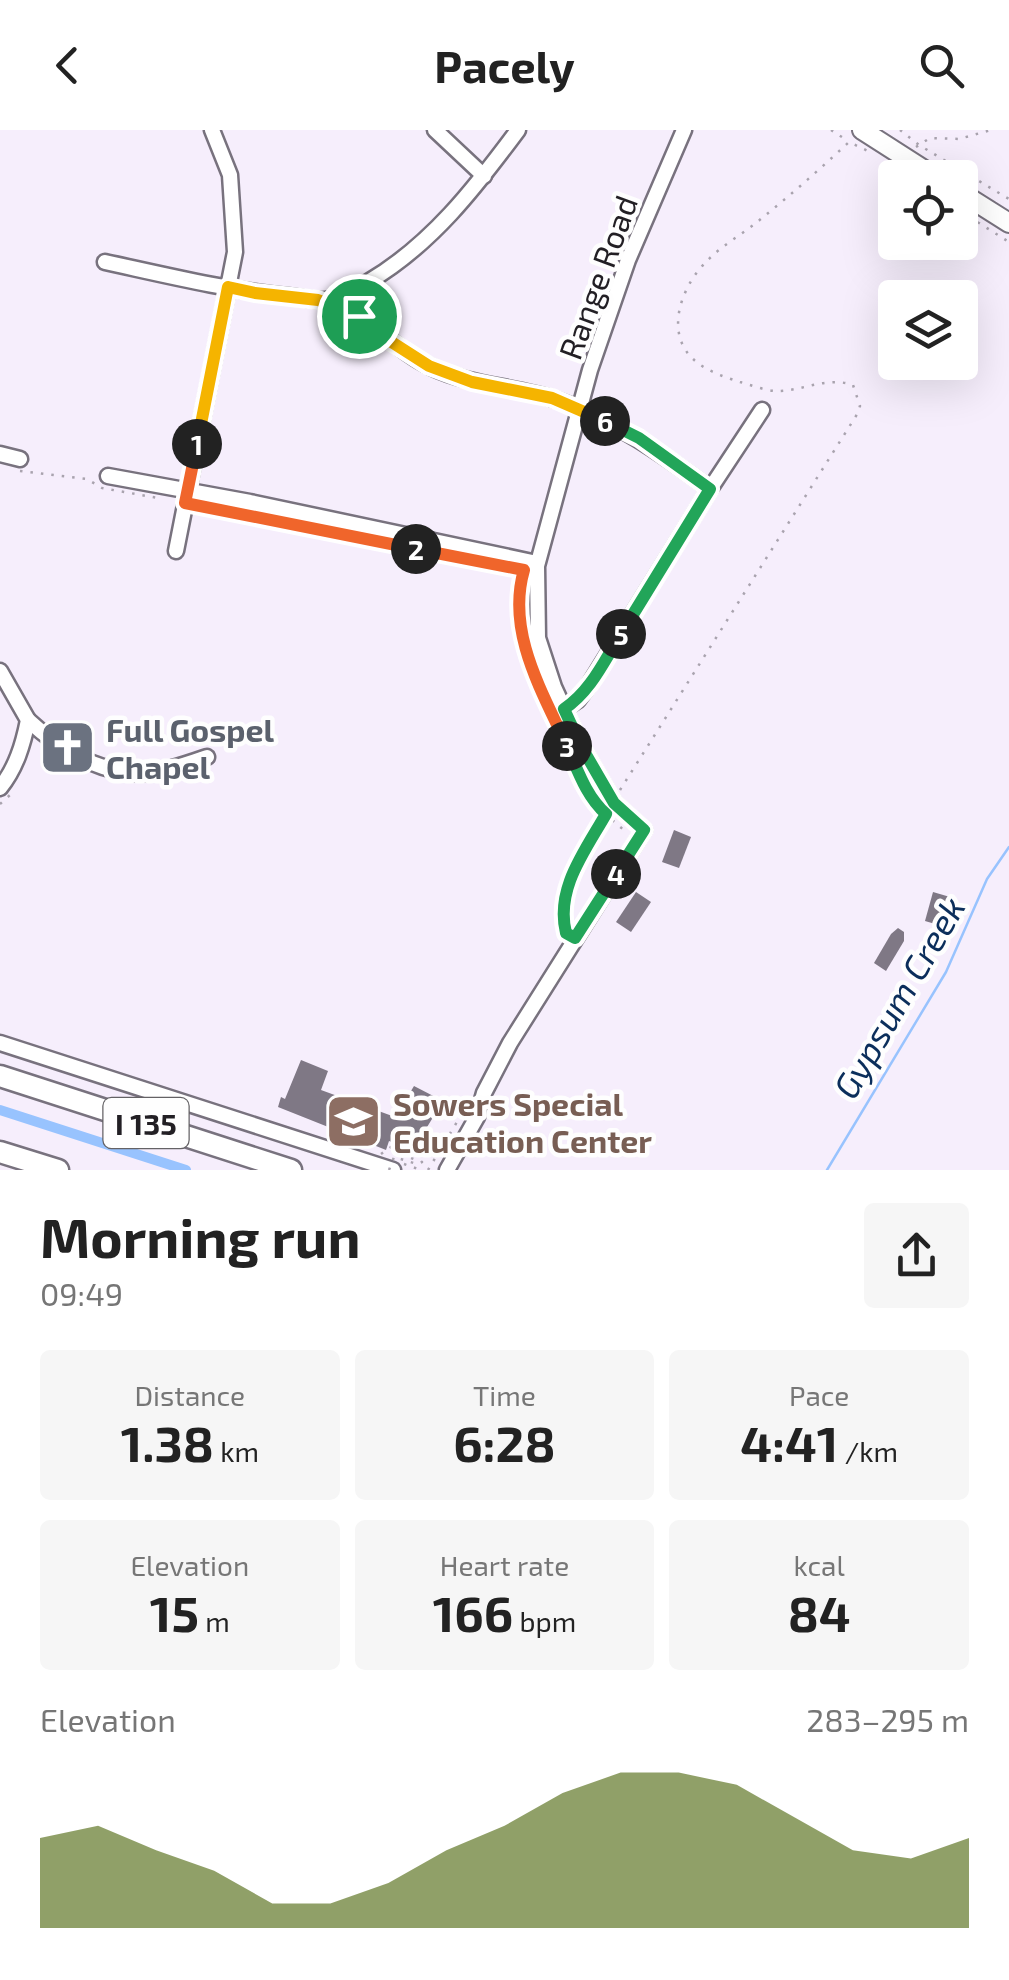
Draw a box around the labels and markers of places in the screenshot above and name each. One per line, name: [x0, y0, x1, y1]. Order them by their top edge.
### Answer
pin: [317, 274, 402, 359]
pin: 6: [580, 396, 630, 446]
pin: 1: [172, 419, 222, 469]
pin: 2: [391, 524, 441, 574]
pin: 5: [596, 609, 646, 659]
place label: Full Gospel Chapel: [106, 710, 274, 785]
church icon: Full Gospel Chapel: [37, 717, 97, 777]
pin: 3: [542, 721, 592, 771]
pin: 4: [591, 849, 641, 899]
place label: Sowers Special Education Center: [393, 1084, 652, 1159]
school or university icon: Sowers Special Education Center: [324, 1091, 384, 1151]

